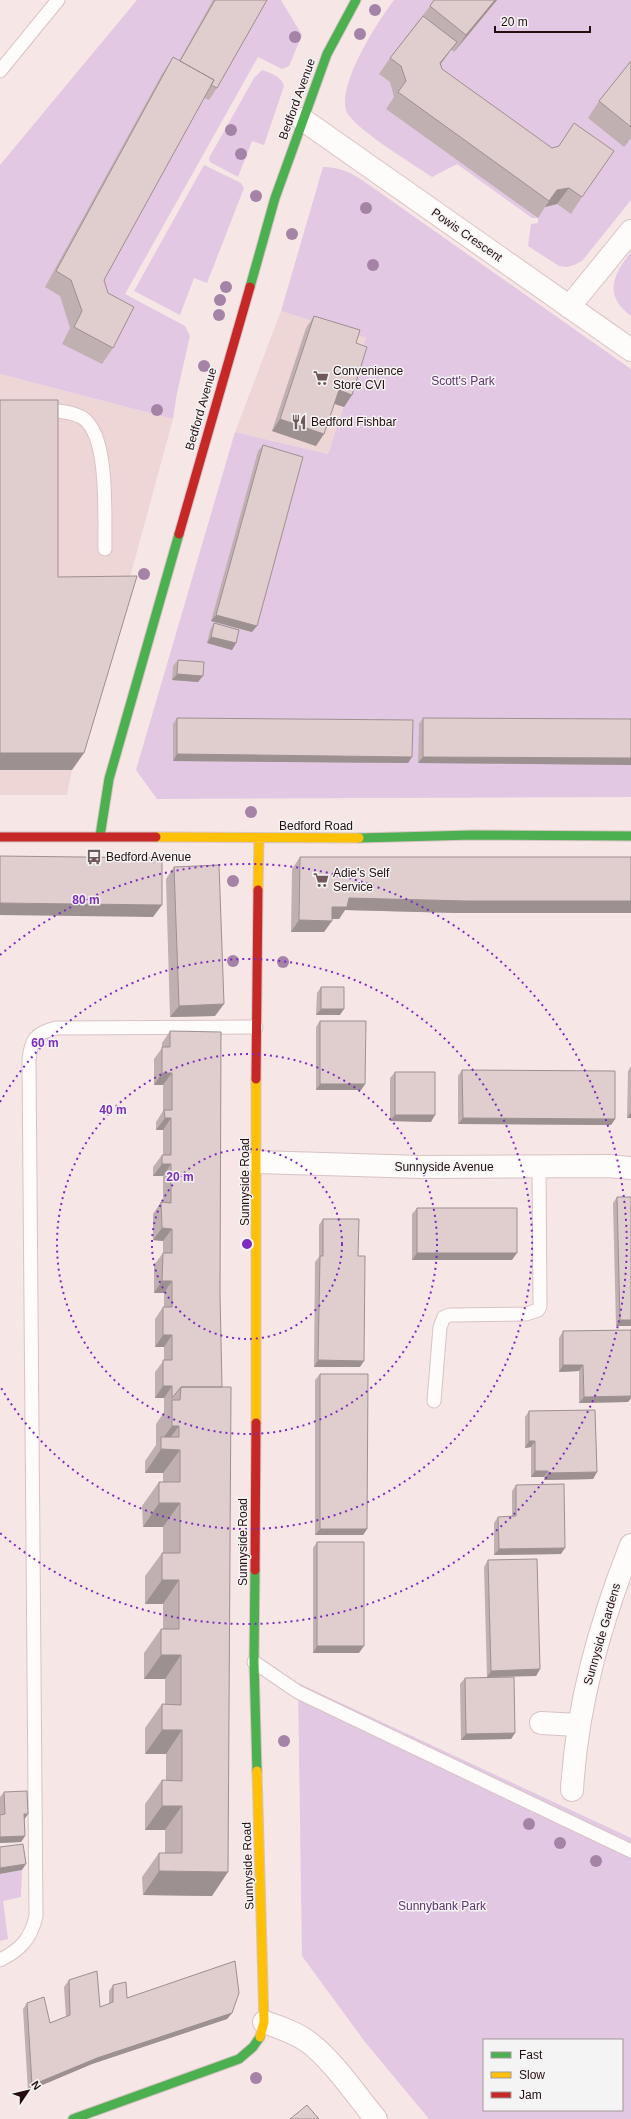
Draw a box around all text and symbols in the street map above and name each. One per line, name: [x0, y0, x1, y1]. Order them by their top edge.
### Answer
scale bar: [495, 8, 590, 34]
text: 20 m: [501, 15, 528, 29]
street label: Bedford Avenue: [276, 56, 318, 141]
street label: Powis Crescent: [429, 205, 506, 265]
place label: Convenience Store CVI: [333, 364, 403, 392]
street label: Bedford Avenue: [183, 366, 220, 452]
supermarket icon: Convenience Store CVI: [312, 369, 330, 387]
park label: Scott's Park: [431, 374, 496, 388]
restaurant icon: Bedford Fishbar: [290, 413, 308, 431]
place label: Bedford Fishbar: [311, 415, 396, 429]
street label: Bedford Road: [279, 819, 353, 833]
bus stop icon: Bedford Avenue: [85, 848, 103, 866]
place label: Bedford Avenue: [106, 850, 192, 864]
place label: Adie's Self Service: [333, 866, 390, 894]
supermarket icon: Adie's Self Service: [312, 871, 330, 889]
text: 80 m: [72, 893, 100, 907]
text: 60 m: [31, 1036, 59, 1050]
text: 40 m: [99, 1103, 127, 1117]
street label: Sunnyside Road: [238, 1138, 252, 1226]
street label: Sunnyside Avenue: [394, 1160, 494, 1174]
text: 20 m: [166, 1170, 194, 1184]
centre of rings: [240, 1237, 254, 1251]
street label: Sunnyside Road: [236, 1498, 250, 1586]
street label: Sunnyside Gardens: [581, 1581, 623, 1687]
street label: Sunnyside Road: [239, 1822, 257, 1910]
park label: Sunnybank Park: [398, 1899, 487, 1913]
legend: [483, 2039, 623, 2111]
text: Fast: [519, 2048, 543, 2062]
text: Slow: [519, 2068, 545, 2082]
north arrow: [8, 2071, 48, 2111]
text: N: [29, 2079, 43, 2092]
text: Jam: [519, 2088, 542, 2102]

